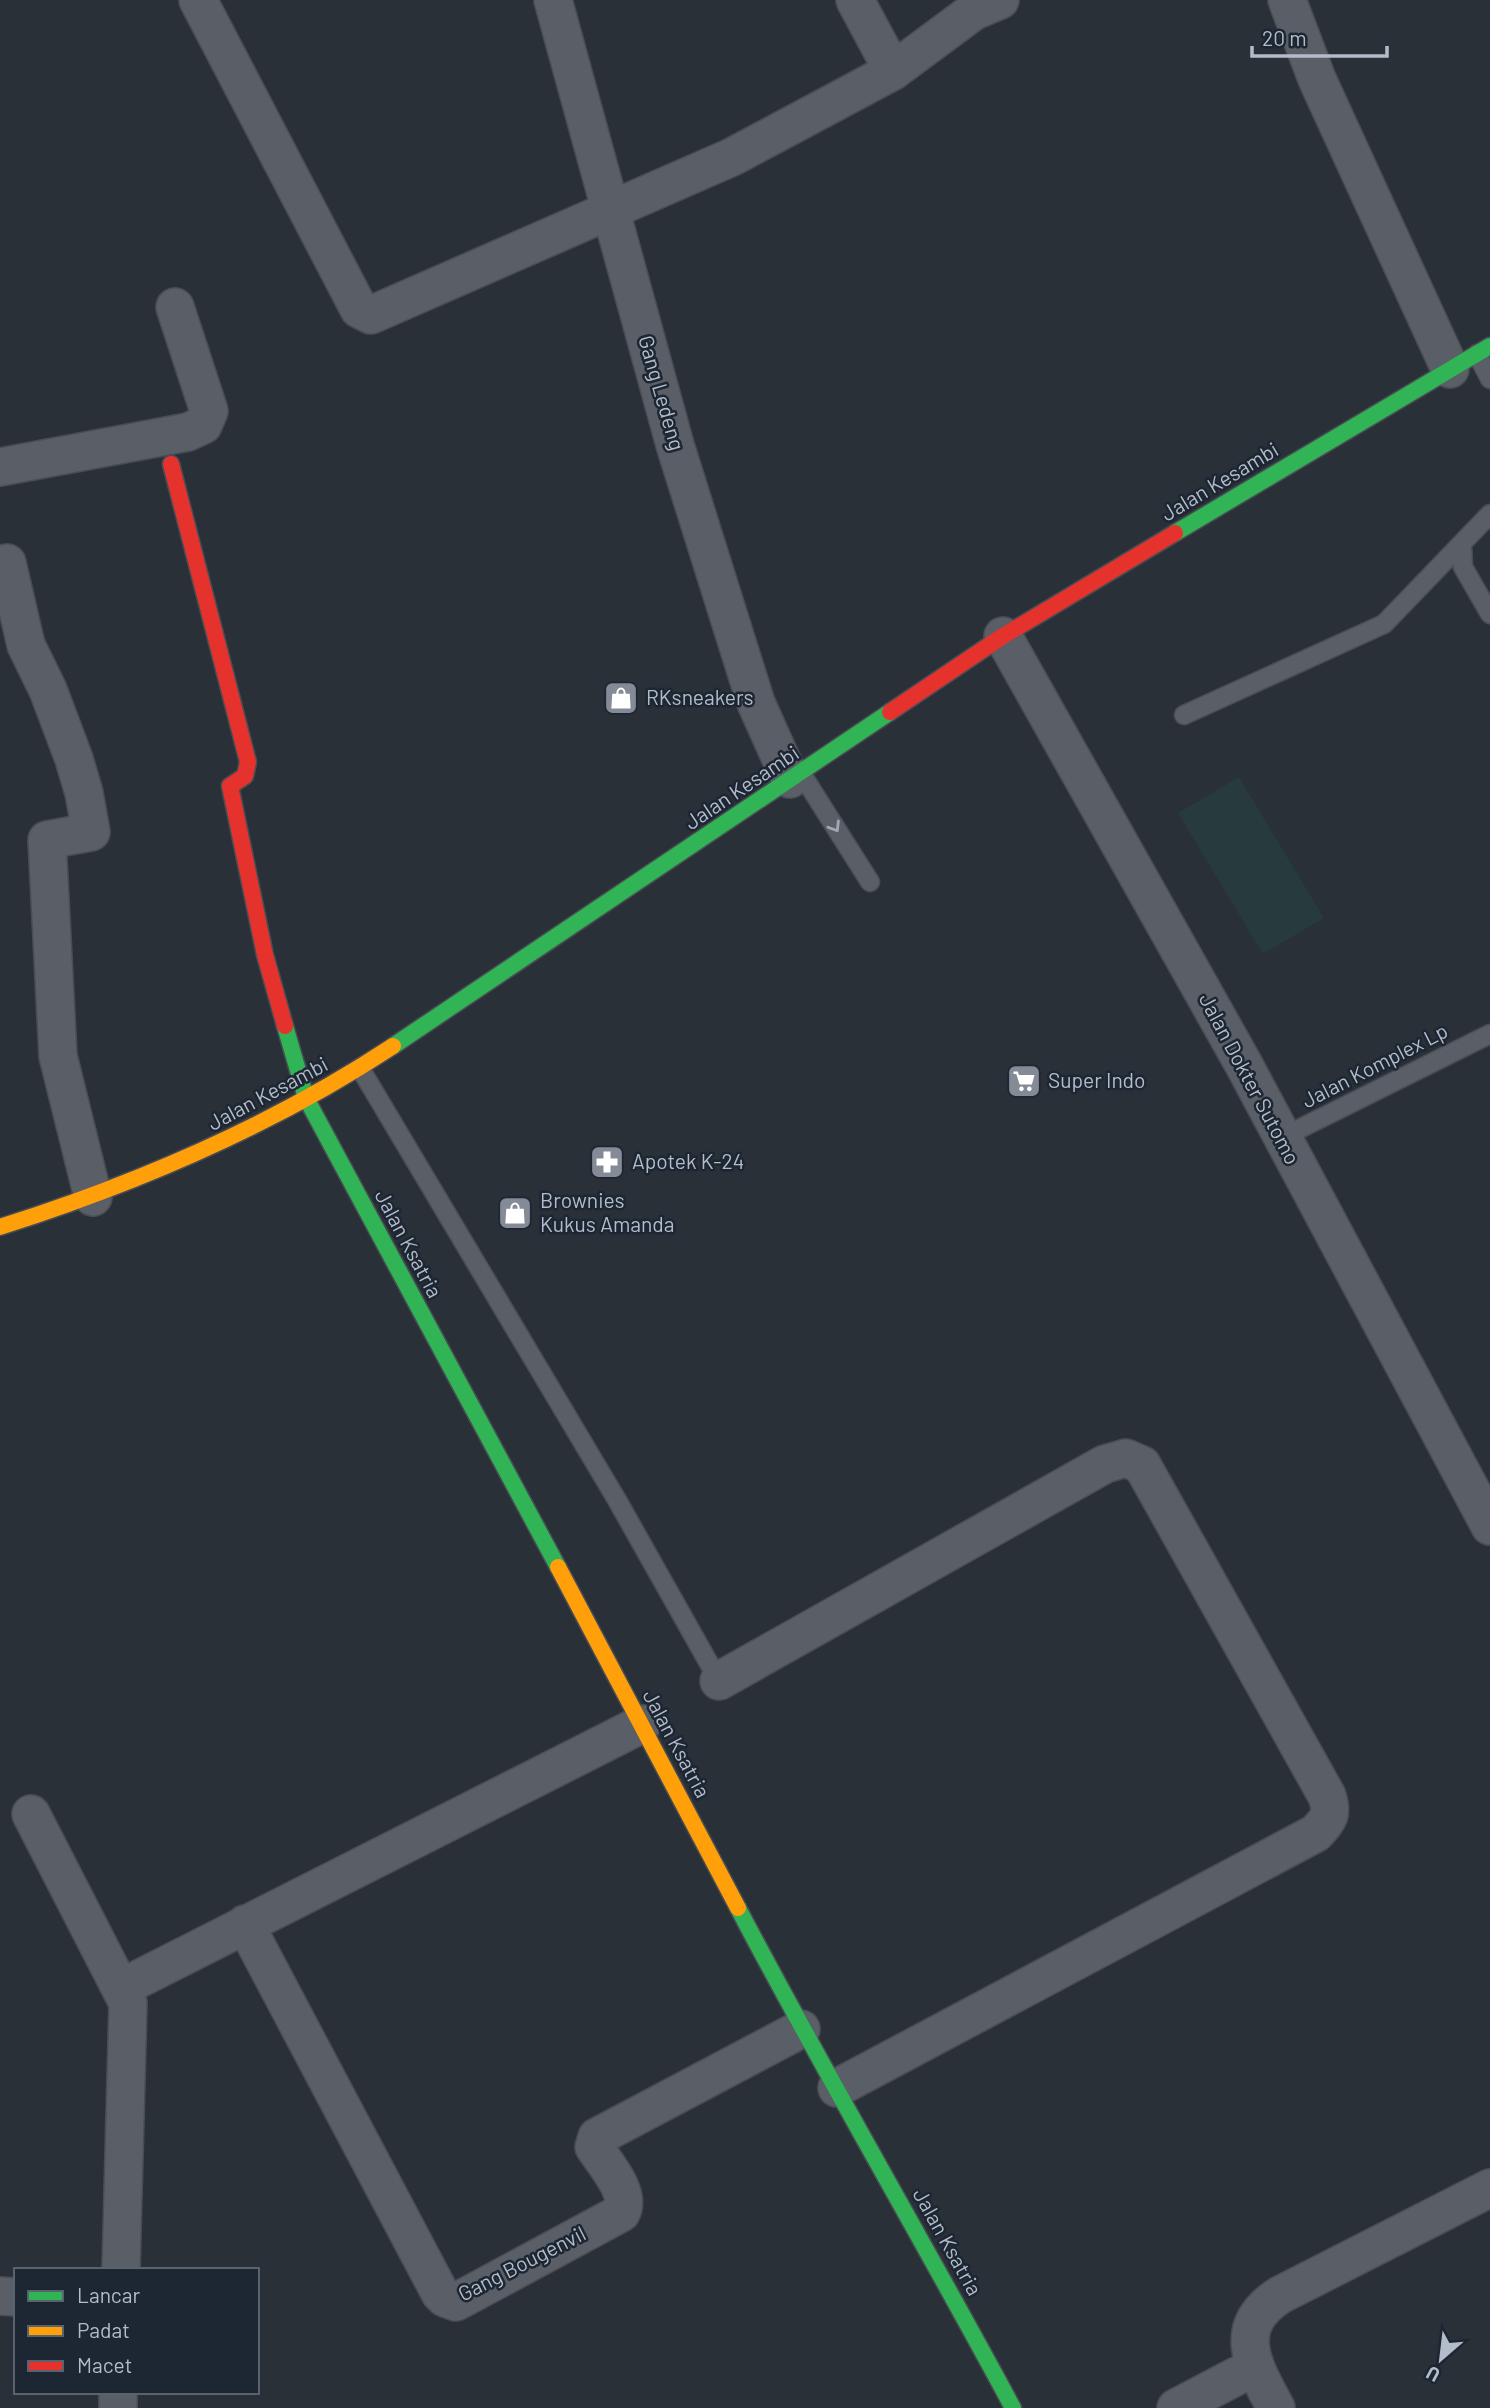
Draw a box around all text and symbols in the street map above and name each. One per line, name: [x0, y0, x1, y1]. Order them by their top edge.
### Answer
scale bar: [1252, 14, 1387, 58]
text: 20 m: [1262, 25, 1307, 50]
street label: Gang Ledeng: [634, 332, 691, 453]
street label: Jalan Kesambi: [1156, 436, 1282, 526]
shop icon: RKsneakers: [602, 679, 640, 717]
place label: RKsneakers: [646, 684, 754, 709]
street label: Jalan Kesambi: [679, 739, 803, 834]
one-way arrow: [827, 820, 840, 833]
street label: Jalan Dokter Sutomo: [1195, 988, 1306, 1168]
street label: Jalan Komplex Lp: [1297, 1017, 1451, 1112]
street label: Jalan Kesambi: [203, 1051, 332, 1135]
supermarket icon: Super Indo: [1005, 1062, 1043, 1100]
place label: Super Indo: [1048, 1067, 1146, 1092]
pharmacy icon: Apotek K-24: [588, 1143, 626, 1181]
place label: Apotek K-24: [632, 1148, 744, 1173]
street label: Jalan Ksatria: [370, 1185, 448, 1302]
place label: Brownies Kukus Amanda: [540, 1187, 674, 1236]
shop icon: Brownies Kukus Amanda: [496, 1194, 534, 1232]
street label: Jalan Ksatria: [638, 1685, 716, 1802]
street label: Jalan Ksatria: [909, 2183, 988, 2299]
street label: Gang Bougenvil: [453, 2220, 589, 2306]
legend: [14, 2268, 259, 2394]
text: Lancar: [77, 2282, 140, 2307]
text: Padat: [77, 2317, 130, 2342]
north arrow: [1406, 2324, 1476, 2394]
text: Macet: [77, 2352, 132, 2377]
text: U: [1422, 2361, 1443, 2387]

